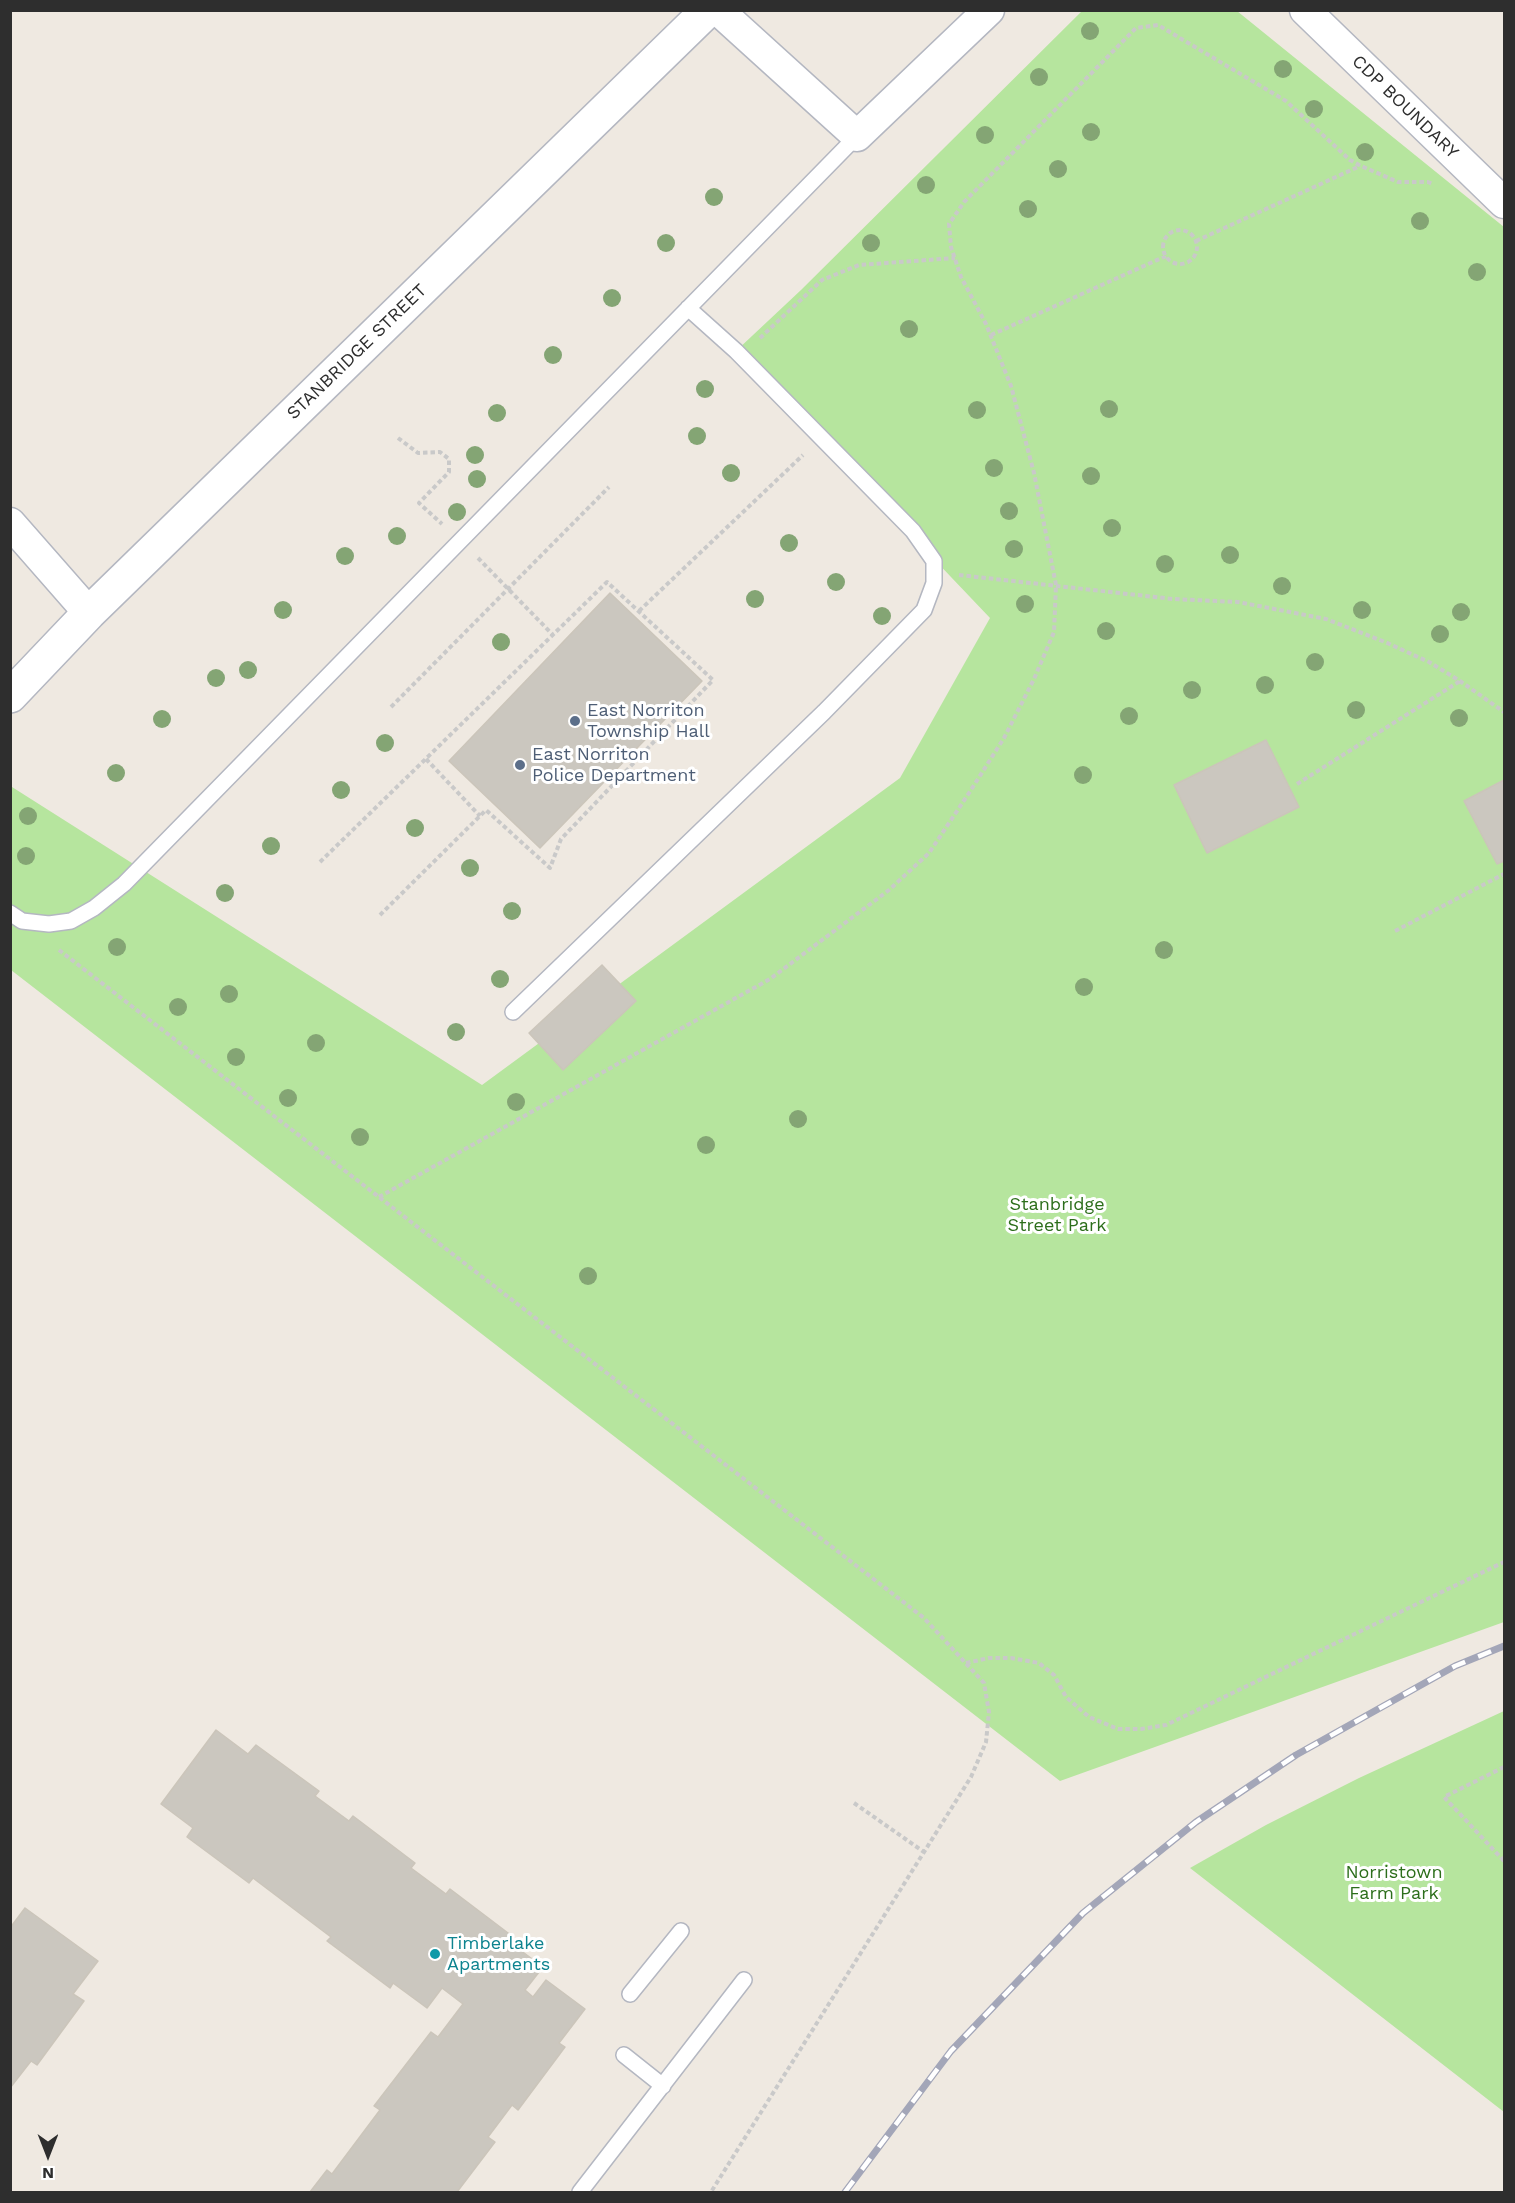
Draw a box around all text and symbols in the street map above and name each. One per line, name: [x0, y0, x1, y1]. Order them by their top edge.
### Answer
street label: CDP BOUNDARY: [1347, 51, 1463, 163]
street label: STANBRIDGE STREET: [283, 280, 431, 424]
place label: East Norriton Township Hall: [587, 700, 710, 742]
marker: East Norriton Township Hall: [568, 714, 582, 728]
place label: East Norriton Police Department: [532, 744, 696, 786]
marker: East Norriton Police Department: [513, 758, 527, 772]
park label: Stanbridge Street Park: [1007, 1194, 1107, 1236]
park label: Norristown Farm Park: [1345, 1862, 1443, 1904]
place label: Timberlake Apartments: [447, 1933, 550, 1976]
marker: Timberlake Apartments: [428, 1947, 442, 1961]
north arrow: [18, 2125, 78, 2185]
text: N: [42, 2164, 54, 2183]

